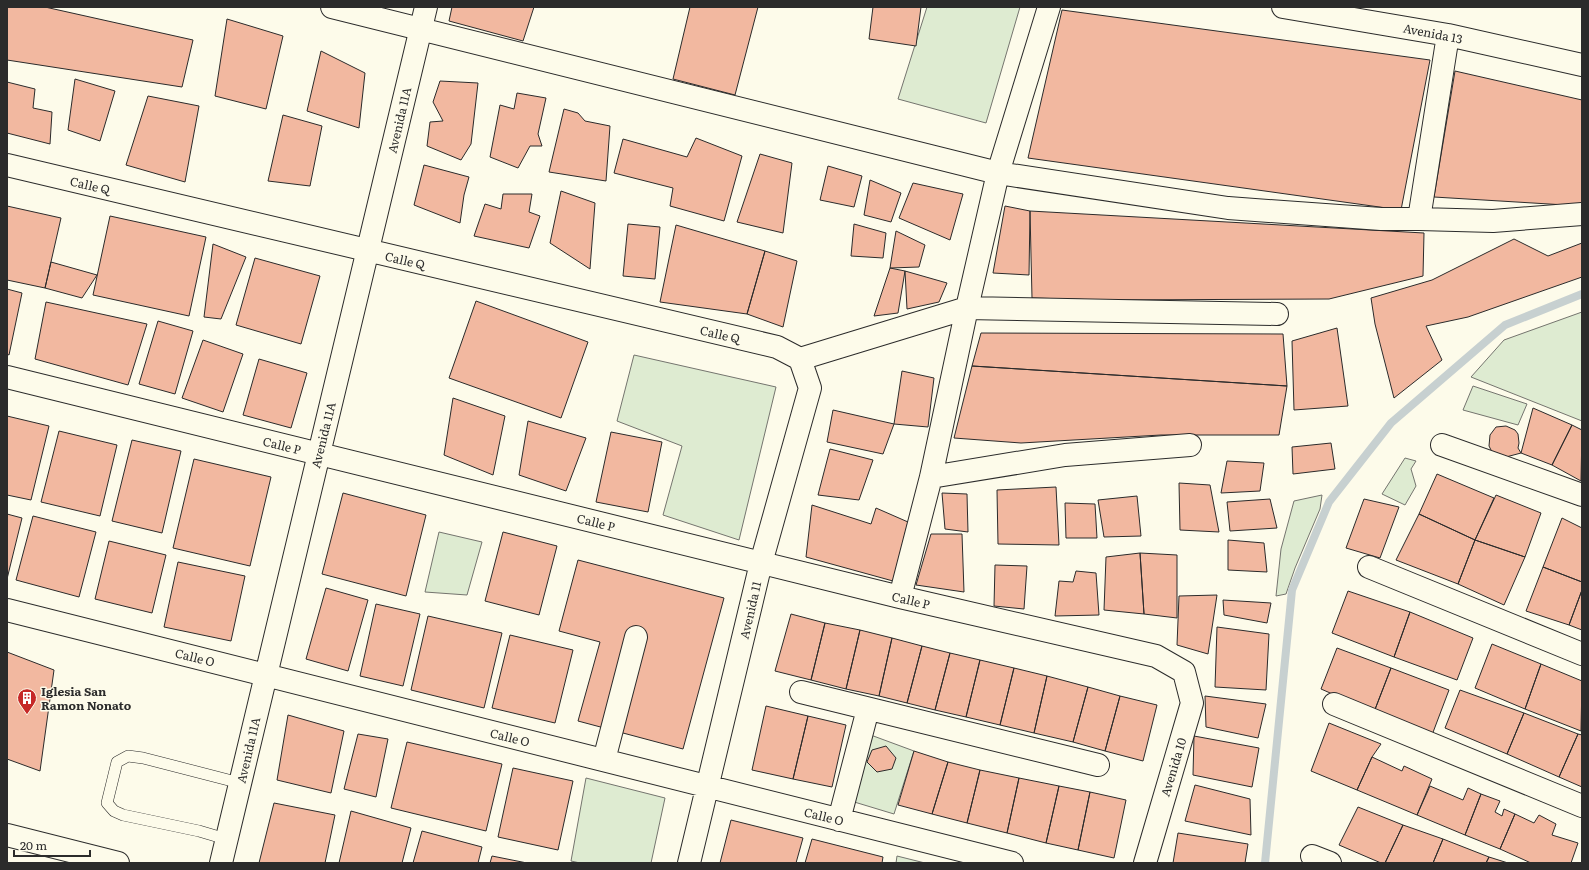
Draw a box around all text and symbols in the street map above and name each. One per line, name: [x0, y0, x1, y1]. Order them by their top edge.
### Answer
street label: Avenida 13: [1402, 18, 1464, 48]
street label: Avenida 11A: [383, 85, 415, 155]
street label: Calle Q: [68, 172, 114, 199]
street label: Calle Q: [383, 247, 429, 274]
street label: Calle Q: [698, 321, 744, 348]
street label: Avenida 11A: [306, 400, 340, 470]
street label: Calle P: [261, 432, 303, 458]
street label: Calle P: [575, 509, 617, 535]
street label: Avenida 11: [735, 579, 765, 641]
street label: Calle P: [890, 587, 932, 613]
street label: Calle O: [173, 643, 217, 671]
place label: Iglesia San Ramon Nonato: [41, 682, 132, 714]
building icon: Iglesia San Ramon Nonato: [16, 687, 38, 715]
street label: Avenida 11A: [232, 715, 264, 785]
street label: Calle O: [488, 723, 532, 751]
street label: Avenida 10: [1156, 735, 1190, 799]
street label: Calle O: [802, 802, 846, 830]
scale bar: [14, 832, 90, 858]
text: 20 m: [20, 836, 47, 854]

